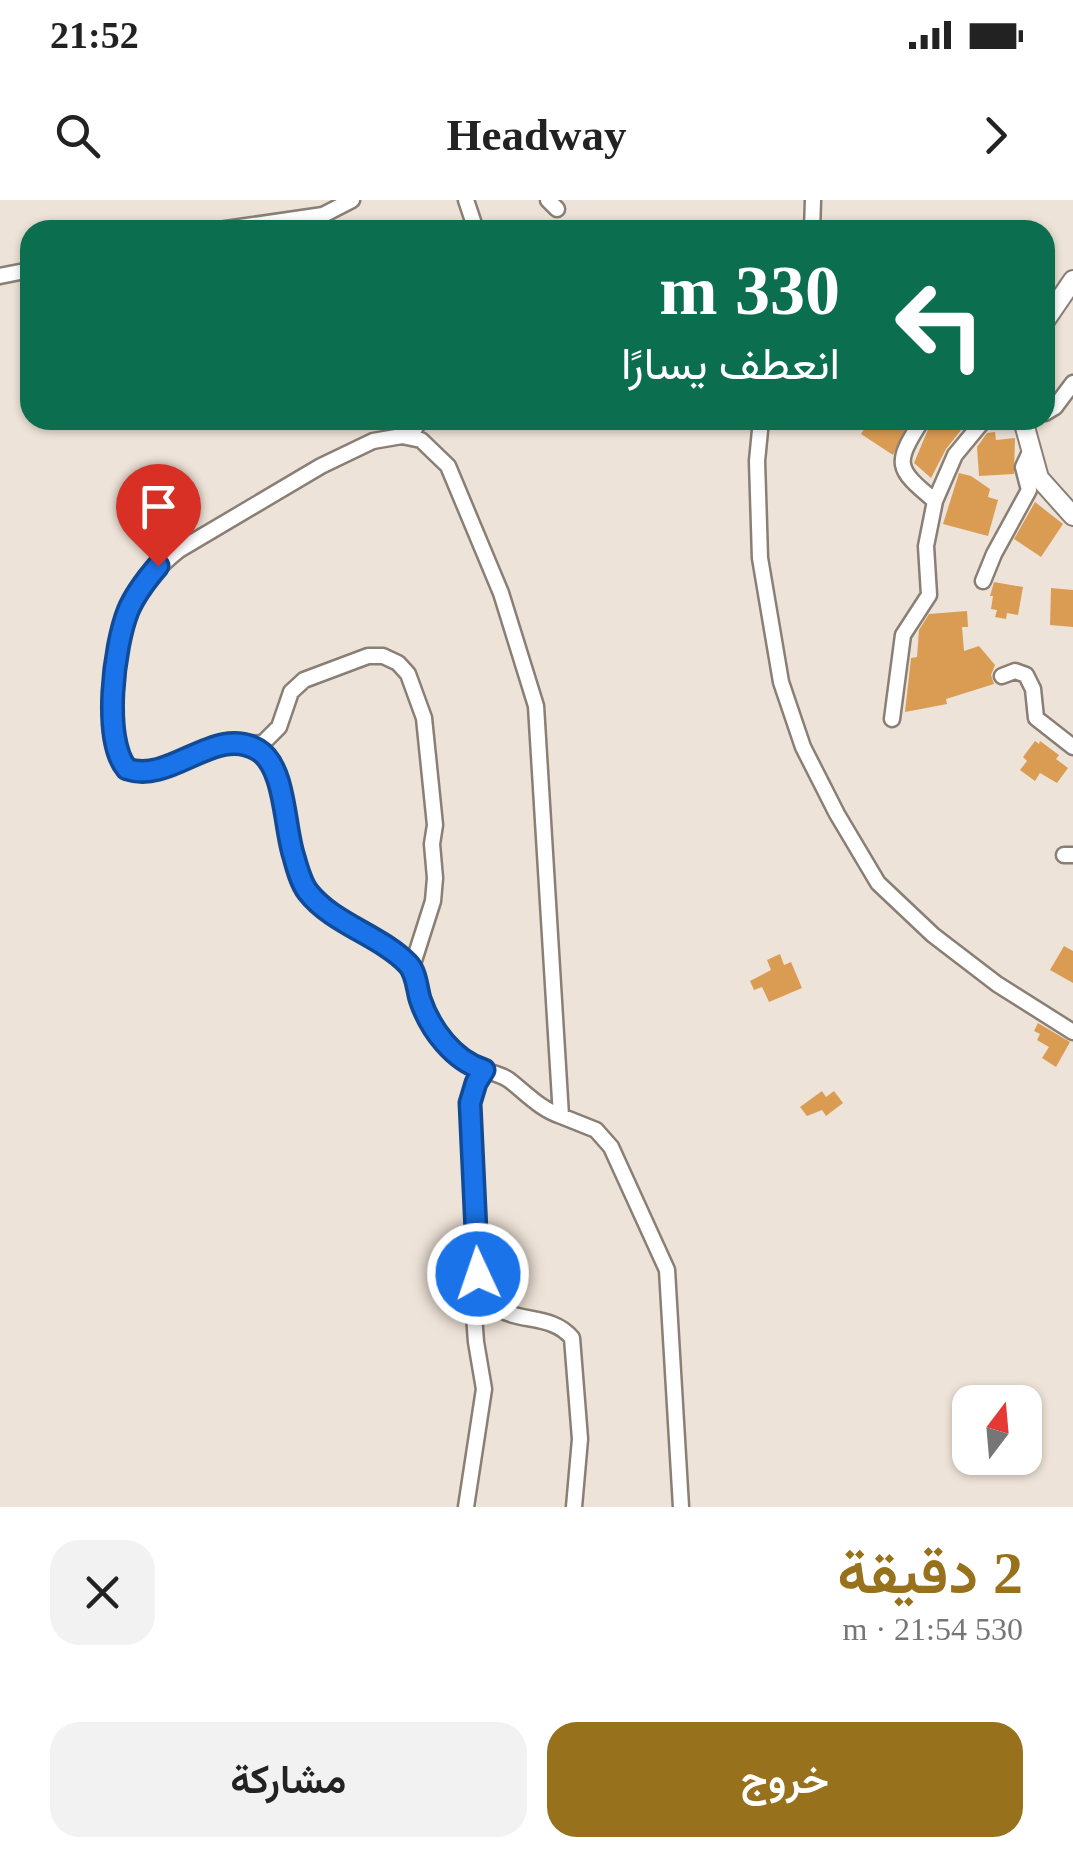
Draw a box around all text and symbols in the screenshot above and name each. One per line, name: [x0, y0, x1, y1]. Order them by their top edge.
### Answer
text: 21:52: [50, 14, 139, 56]
icon: search: [50, 108, 105, 163]
icon: forward: [968, 108, 1023, 163]
text: Headway: [447, 110, 627, 160]
text: 330 m: [659, 252, 840, 329]
icon: left: [875, 260, 1005, 390]
text: انعطف يسارًا: [621, 339, 840, 389]
pin: [116, 464, 201, 567]
icon: arrive: [131, 479, 186, 534]
position arrow: [426, 1222, 530, 1326]
north arrow: [952, 1385, 1042, 1475]
map controls: [952, 1385, 1042, 1475]
button: close: [50, 1540, 155, 1645]
text: 2 دقيقة: [837, 1540, 1023, 1606]
text: 530 m · 21:54: [843, 1611, 1023, 1647]
button: مشاركة: [50, 1722, 527, 1837]
button: خروج: [547, 1722, 1023, 1837]

